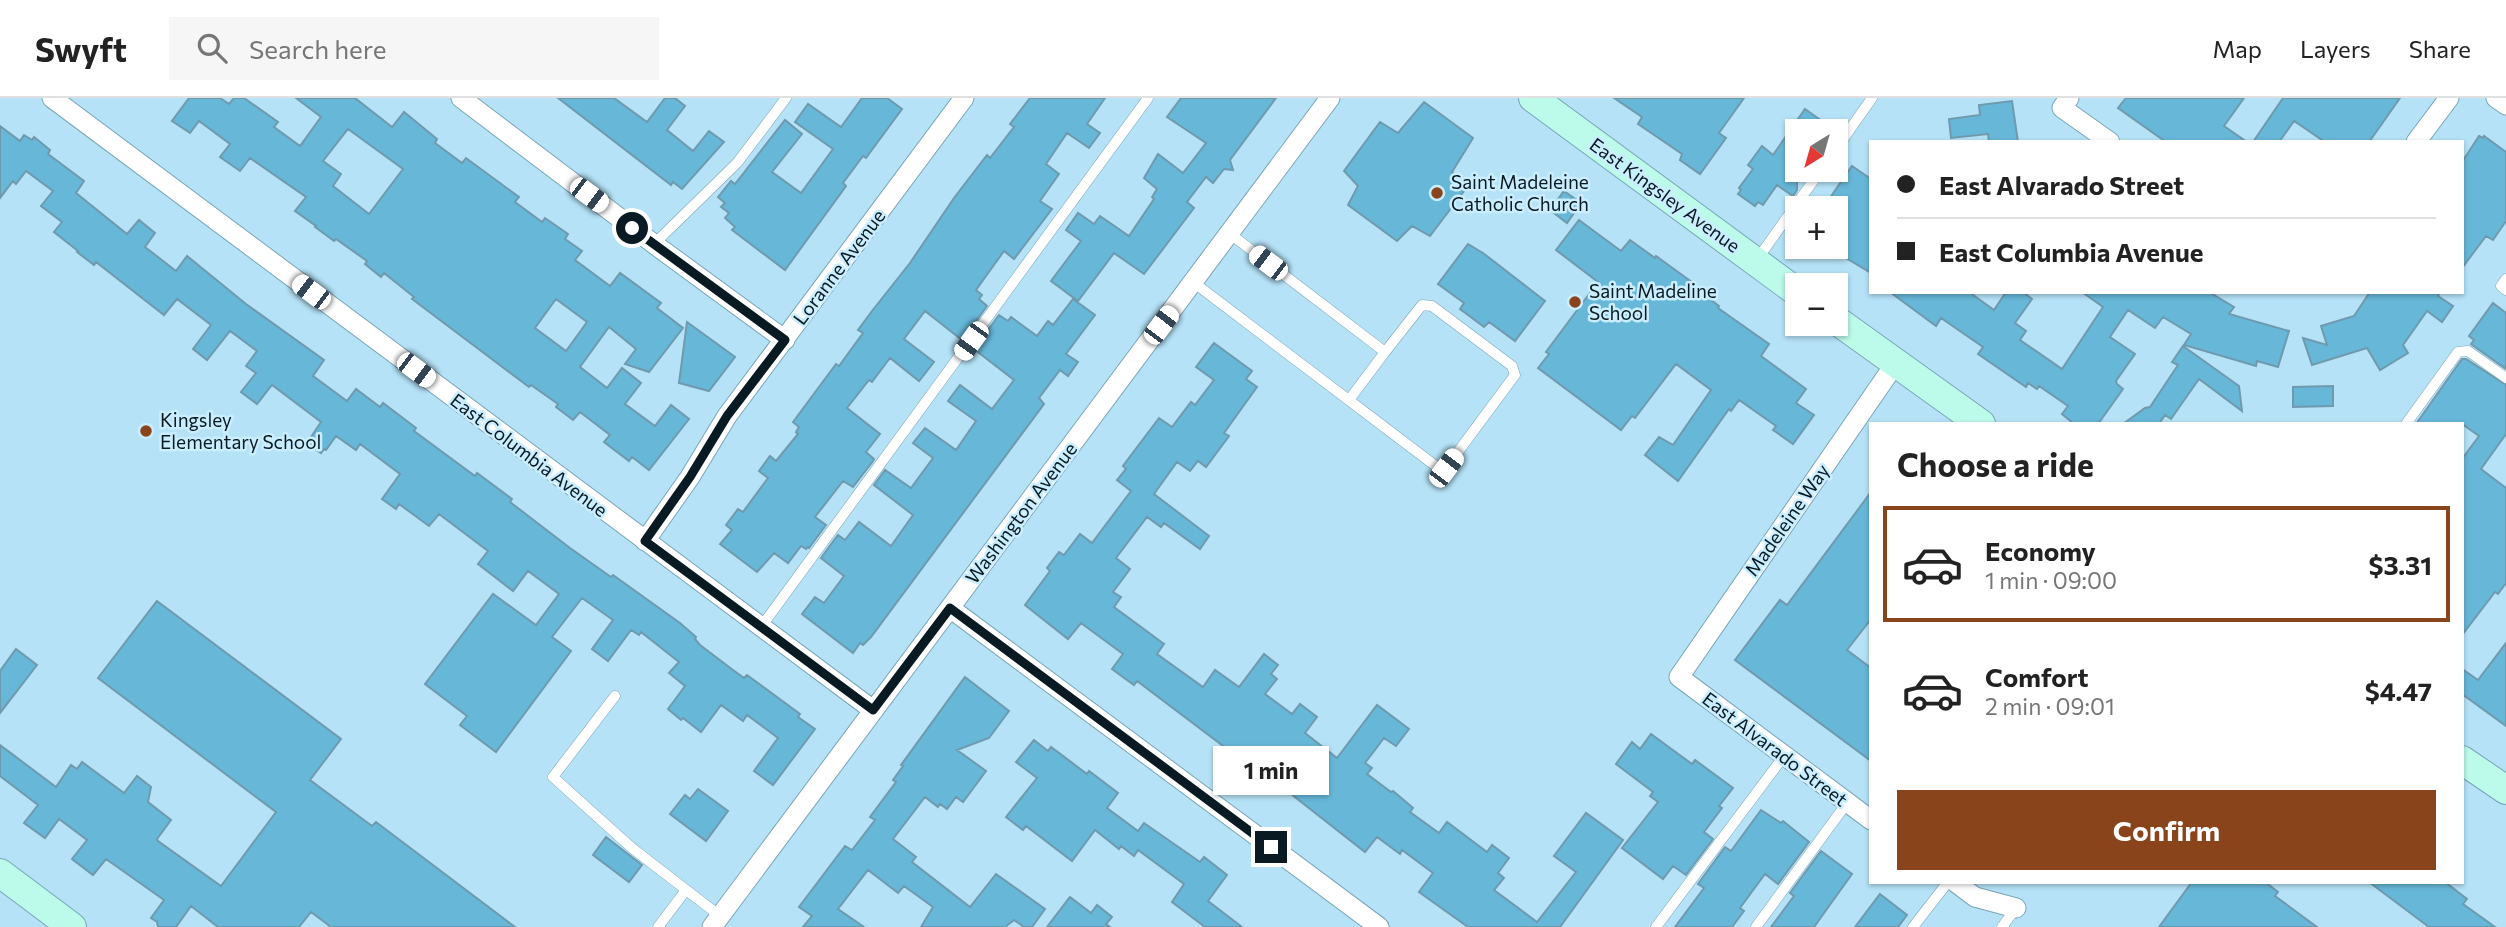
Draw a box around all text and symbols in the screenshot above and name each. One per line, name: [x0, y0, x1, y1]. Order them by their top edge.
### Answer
search box: [169, 17, 659, 80]
text: Swyft: [35, 28, 127, 69]
icon: search: [193, 29, 231, 67]
text: Search here: [249, 33, 386, 64]
text: Map: [2213, 34, 2262, 63]
text: Layers: [2300, 34, 2371, 63]
text: Share: [2409, 34, 2471, 63]
north arrow: [1785, 119, 1848, 182]
map controls: [1785, 119, 1848, 336]
street label: East Kingsley Avenue: [1586, 132, 1745, 257]
text: East Alvarado Street: [1939, 169, 2184, 200]
place label: Saint Madeleine Catholic Church: [1451, 170, 1589, 215]
car: [566, 174, 613, 216]
marker: Saint Madeleine Catholic Church: [1429, 185, 1445, 201]
button: +: [1785, 196, 1848, 259]
street label: Loranne Avenue: [788, 205, 889, 329]
route start: [616, 212, 648, 244]
text: East Columbia Avenue: [1939, 236, 2204, 267]
car: [1245, 242, 1292, 284]
car: [288, 271, 335, 313]
button: −: [1785, 273, 1848, 336]
place label: Saint Madeline School: [1589, 279, 1717, 324]
marker: Saint Madeline School: [1567, 294, 1583, 310]
car: [1140, 302, 1183, 348]
car: [951, 318, 992, 364]
car: [393, 349, 440, 391]
street label: East Columbia Avenue: [446, 388, 612, 521]
place label: Kingsley Elementary School: [160, 408, 321, 453]
marker: Kingsley Elementary School: [138, 423, 154, 439]
street label: Washington Avenue: [960, 438, 1081, 588]
text: Choose a ride: [1897, 444, 2094, 484]
car: [1425, 445, 1468, 491]
street label: Madeleine Way: [1740, 459, 1834, 580]
icon: car: [1901, 533, 1964, 596]
text: Economy: [1985, 535, 2096, 566]
text: $3.31: [2368, 549, 2432, 580]
text: 1 min · 09:00: [1985, 566, 2117, 594]
icon: car: [1901, 659, 1964, 722]
text: Comfort: [1985, 661, 2088, 692]
text: $4.47: [2365, 675, 2432, 706]
street label: East Alvarado Street: [1698, 687, 1853, 811]
text: 2 min · 09:01: [1985, 692, 2115, 720]
callout: 1 min: [1213, 746, 1329, 794]
text: 1 min: [1244, 756, 1298, 784]
button: Confirm: [1897, 790, 2436, 870]
route end: [1255, 831, 1287, 863]

